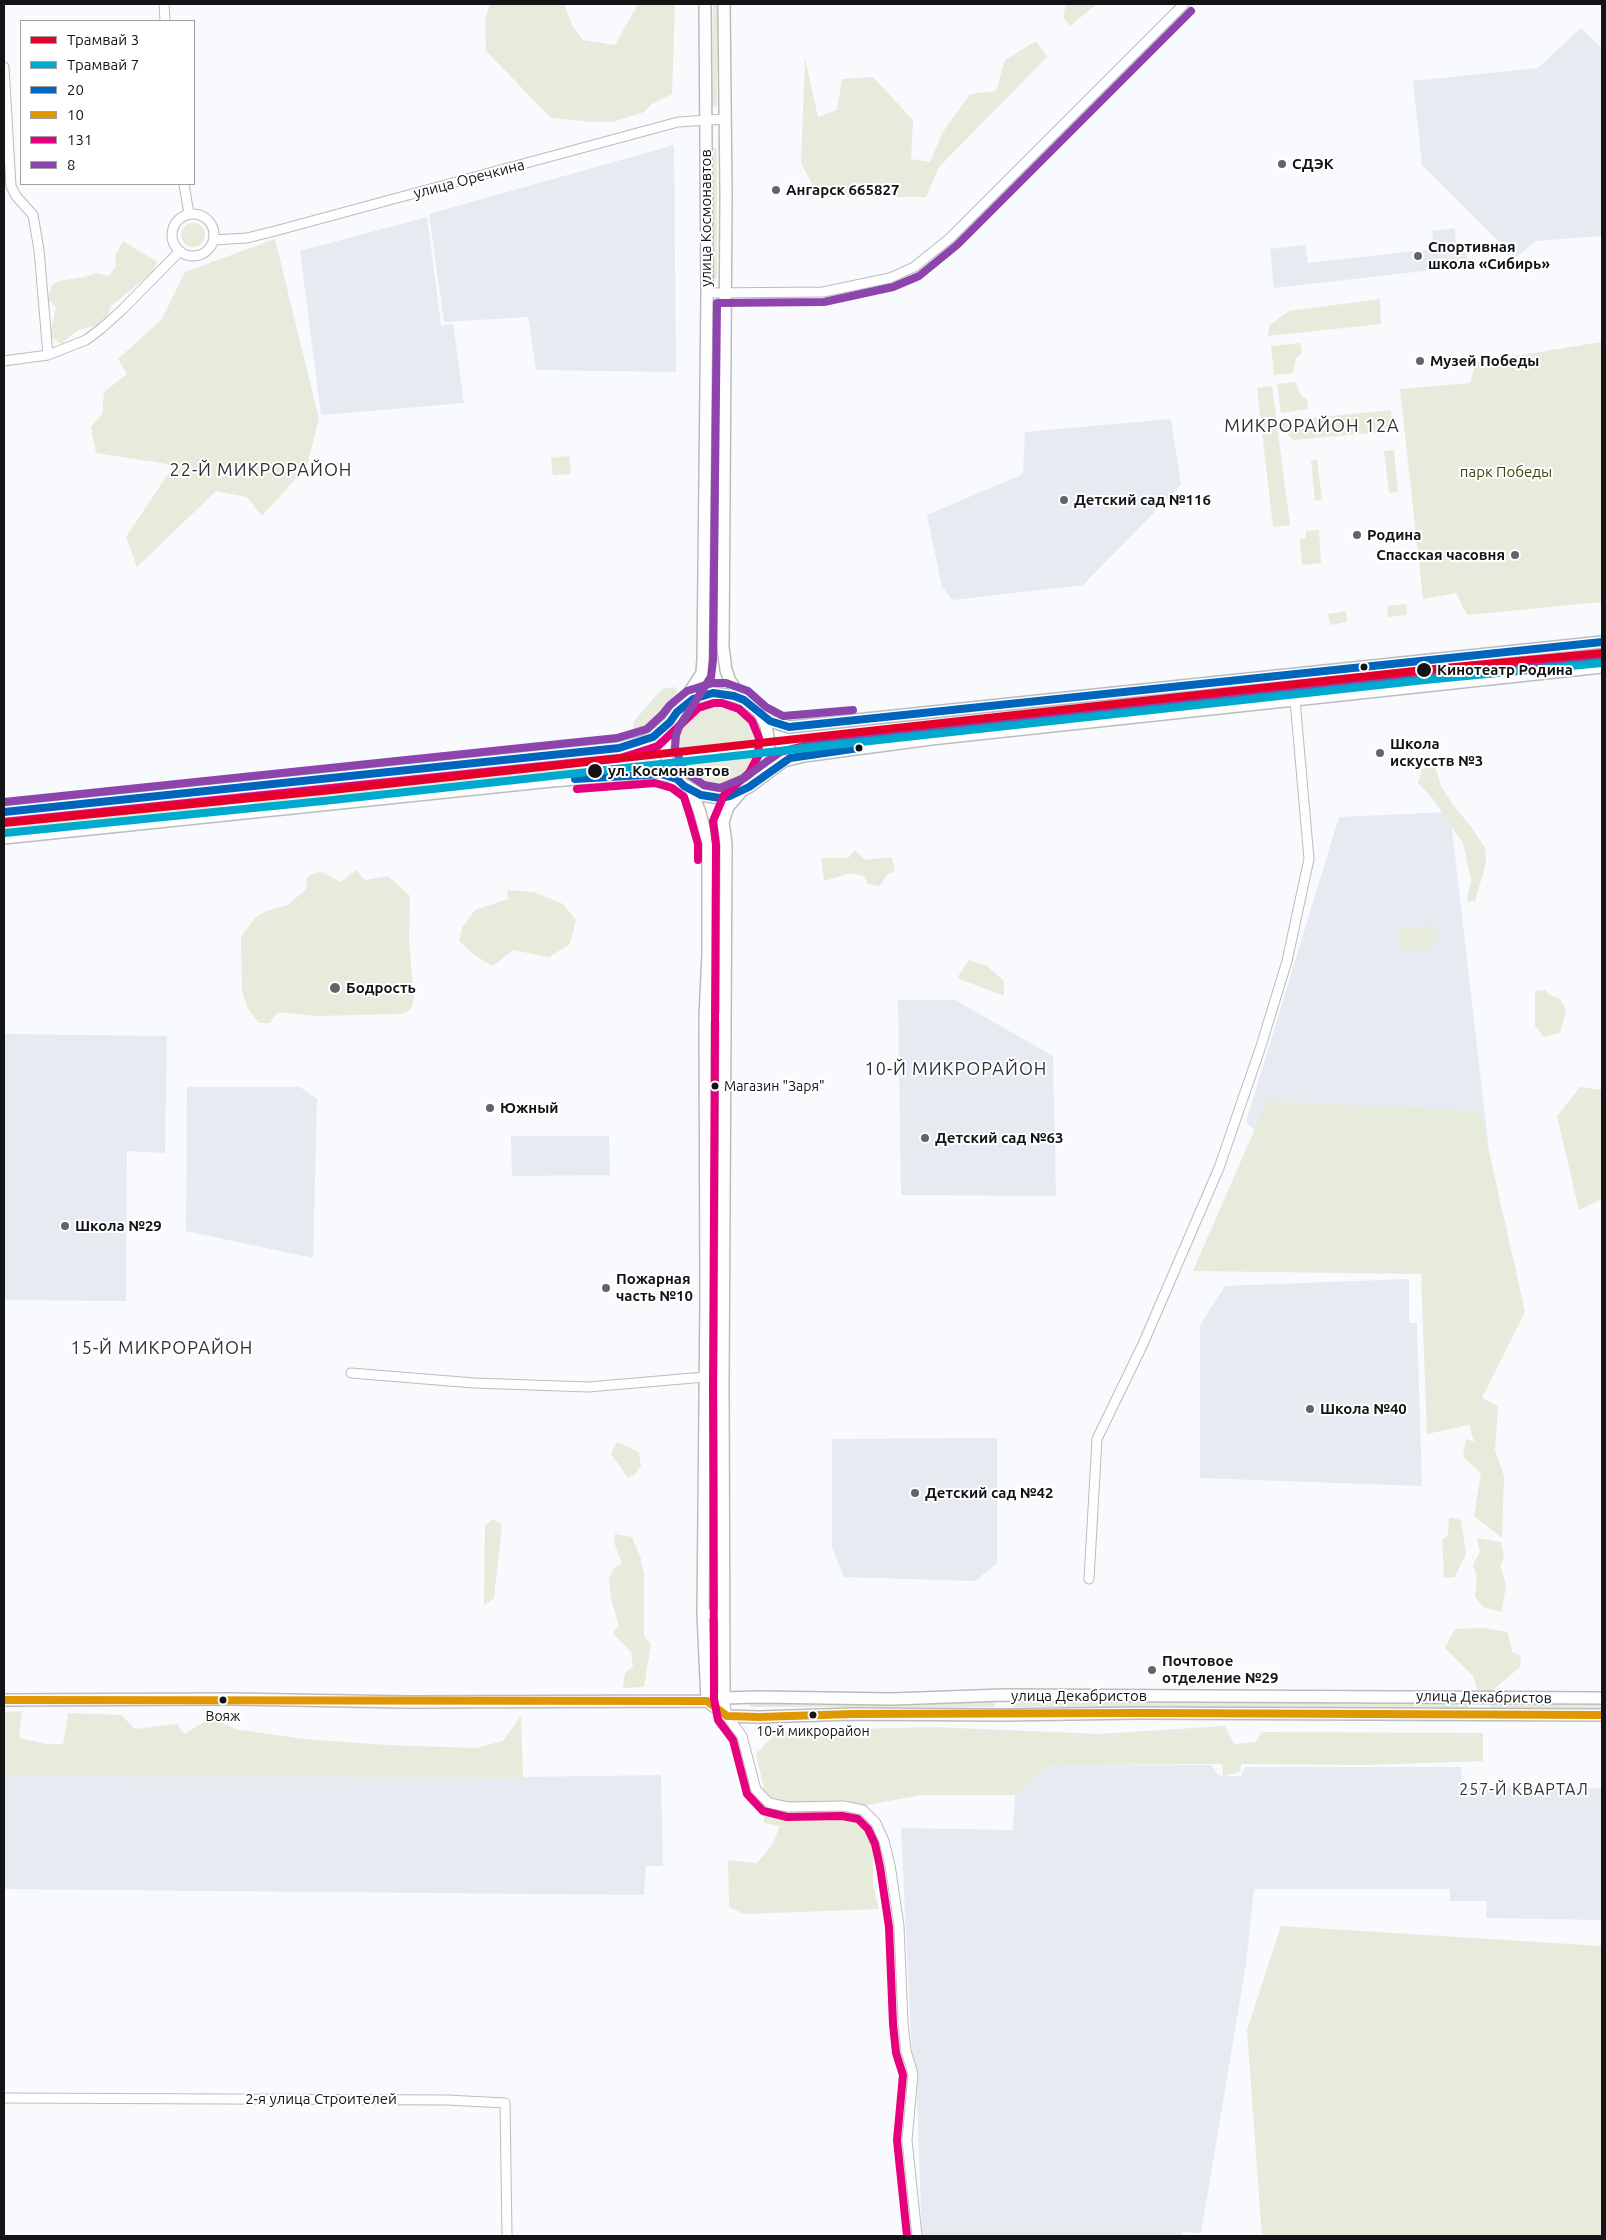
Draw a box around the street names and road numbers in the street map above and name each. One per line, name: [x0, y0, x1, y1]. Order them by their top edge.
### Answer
street label: улица Космонавтов: [697, 149, 715, 287]
street label: улица Оречкина: [412, 156, 526, 202]
street label: улица Декабристов: [1011, 1687, 1147, 1705]
street label: улица Декабристов: [1416, 1687, 1552, 1707]
street label: 2-я улица Строителей: [245, 2090, 397, 2108]

